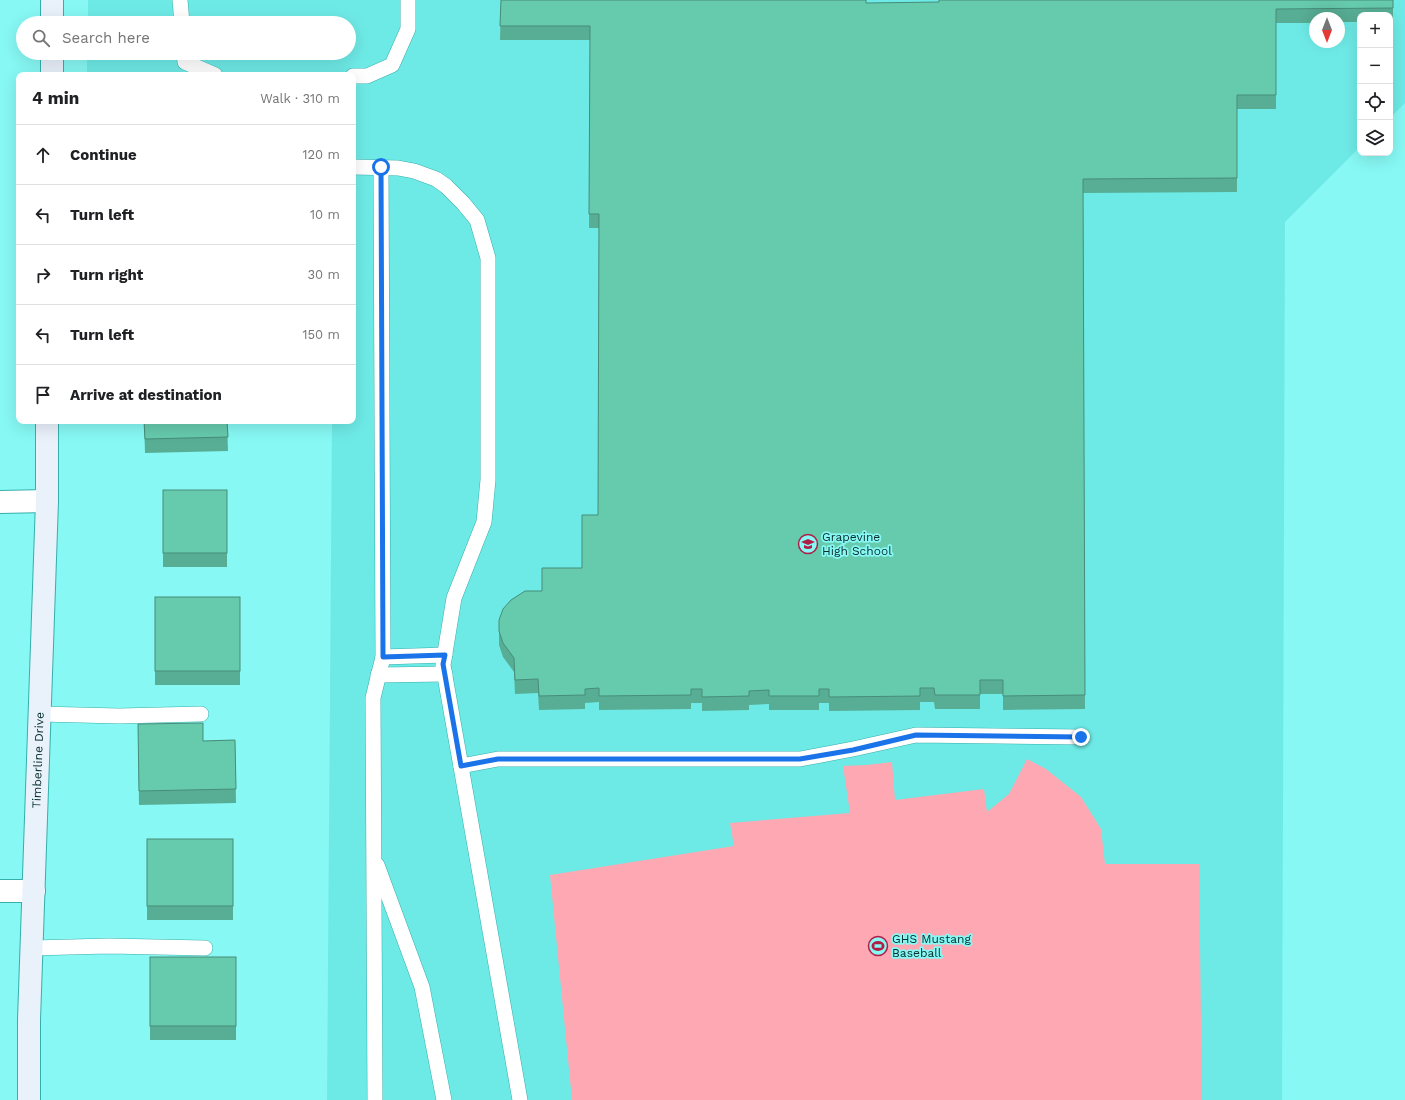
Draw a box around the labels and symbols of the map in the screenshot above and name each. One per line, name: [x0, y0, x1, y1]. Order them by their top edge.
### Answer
north arrow: [1309, 12, 1345, 48]
route start: [372, 158, 390, 176]
place label: Grapevine High School: [822, 530, 892, 558]
school or university icon: Grapevine High School: [797, 533, 819, 555]
street label: Timberline Drive: [29, 712, 47, 809]
route end: [1072, 728, 1090, 746]
place label: GHS Mustang Baseball: [892, 932, 971, 960]
sports icon: GHS Mustang Baseball: [867, 935, 889, 957]

